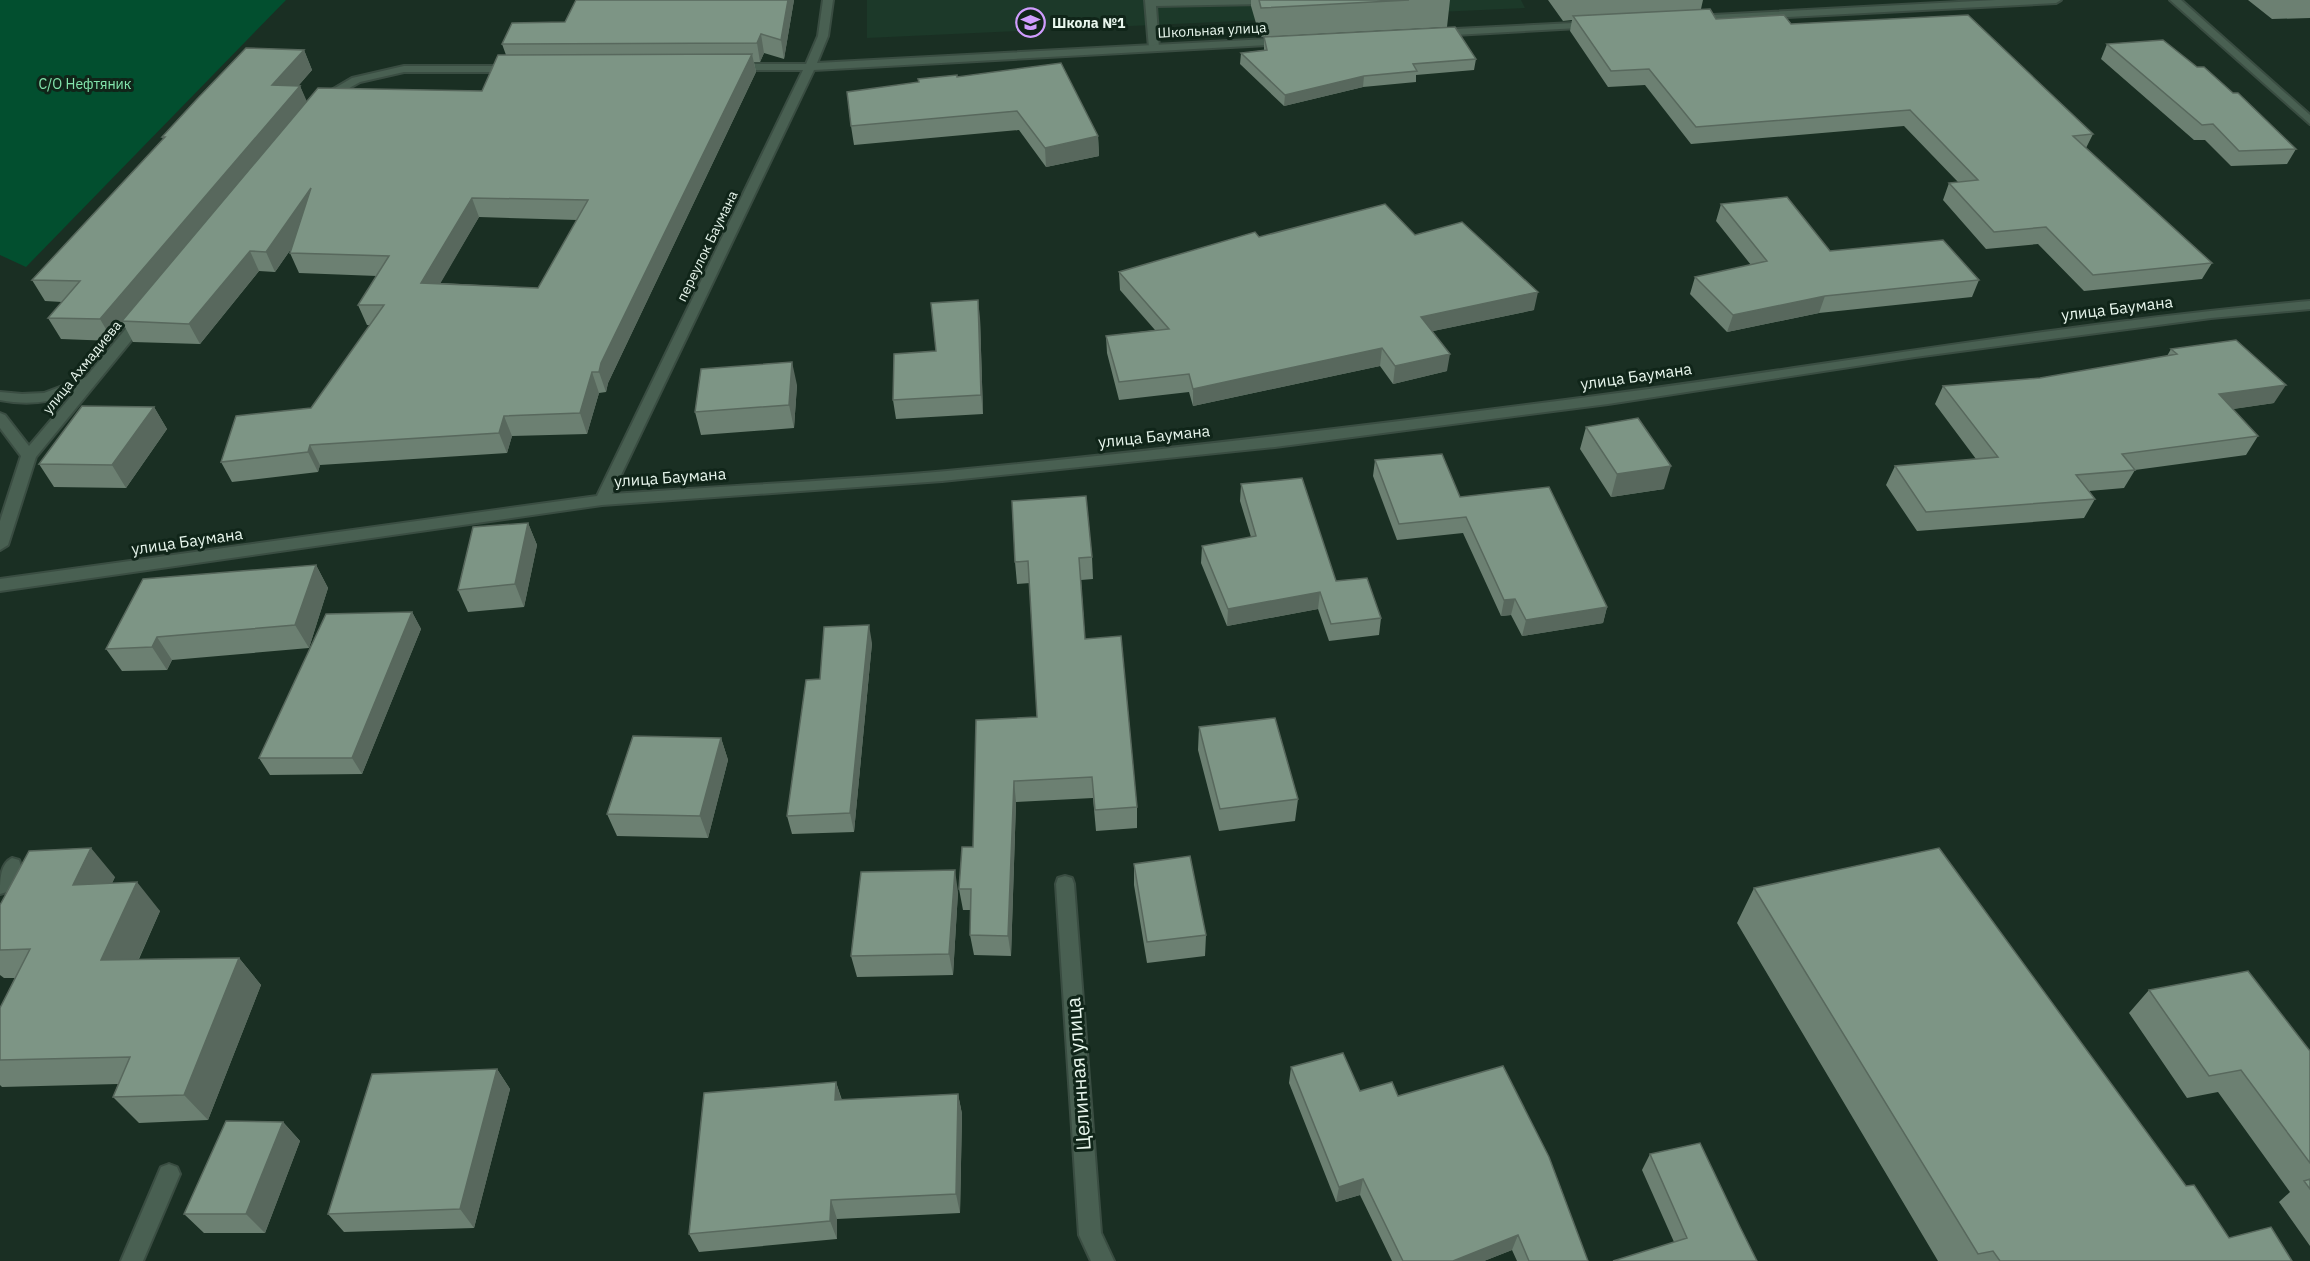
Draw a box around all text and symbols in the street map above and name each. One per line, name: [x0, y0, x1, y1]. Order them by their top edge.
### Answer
school or university icon: Школа №1: [1015, 7, 1047, 39]
place label: Школа №1: [1052, 14, 1126, 32]
street label: Школьная улица: [1157, 18, 1267, 42]
park label: С/О Нефтяник: [38, 75, 132, 93]
street label: переулок Баумана: [672, 187, 742, 304]
street label: улица Баумана: [2060, 291, 2174, 325]
street label: улица Ахмадиева: [39, 316, 126, 417]
street label: улица Баумана: [1579, 358, 1693, 394]
street label: улица Баумана: [1097, 420, 1211, 452]
street label: улица Баумана: [613, 463, 727, 491]
street label: улица Баумана: [130, 523, 244, 559]
street label: Целинная улица: [1059, 996, 1097, 1152]

